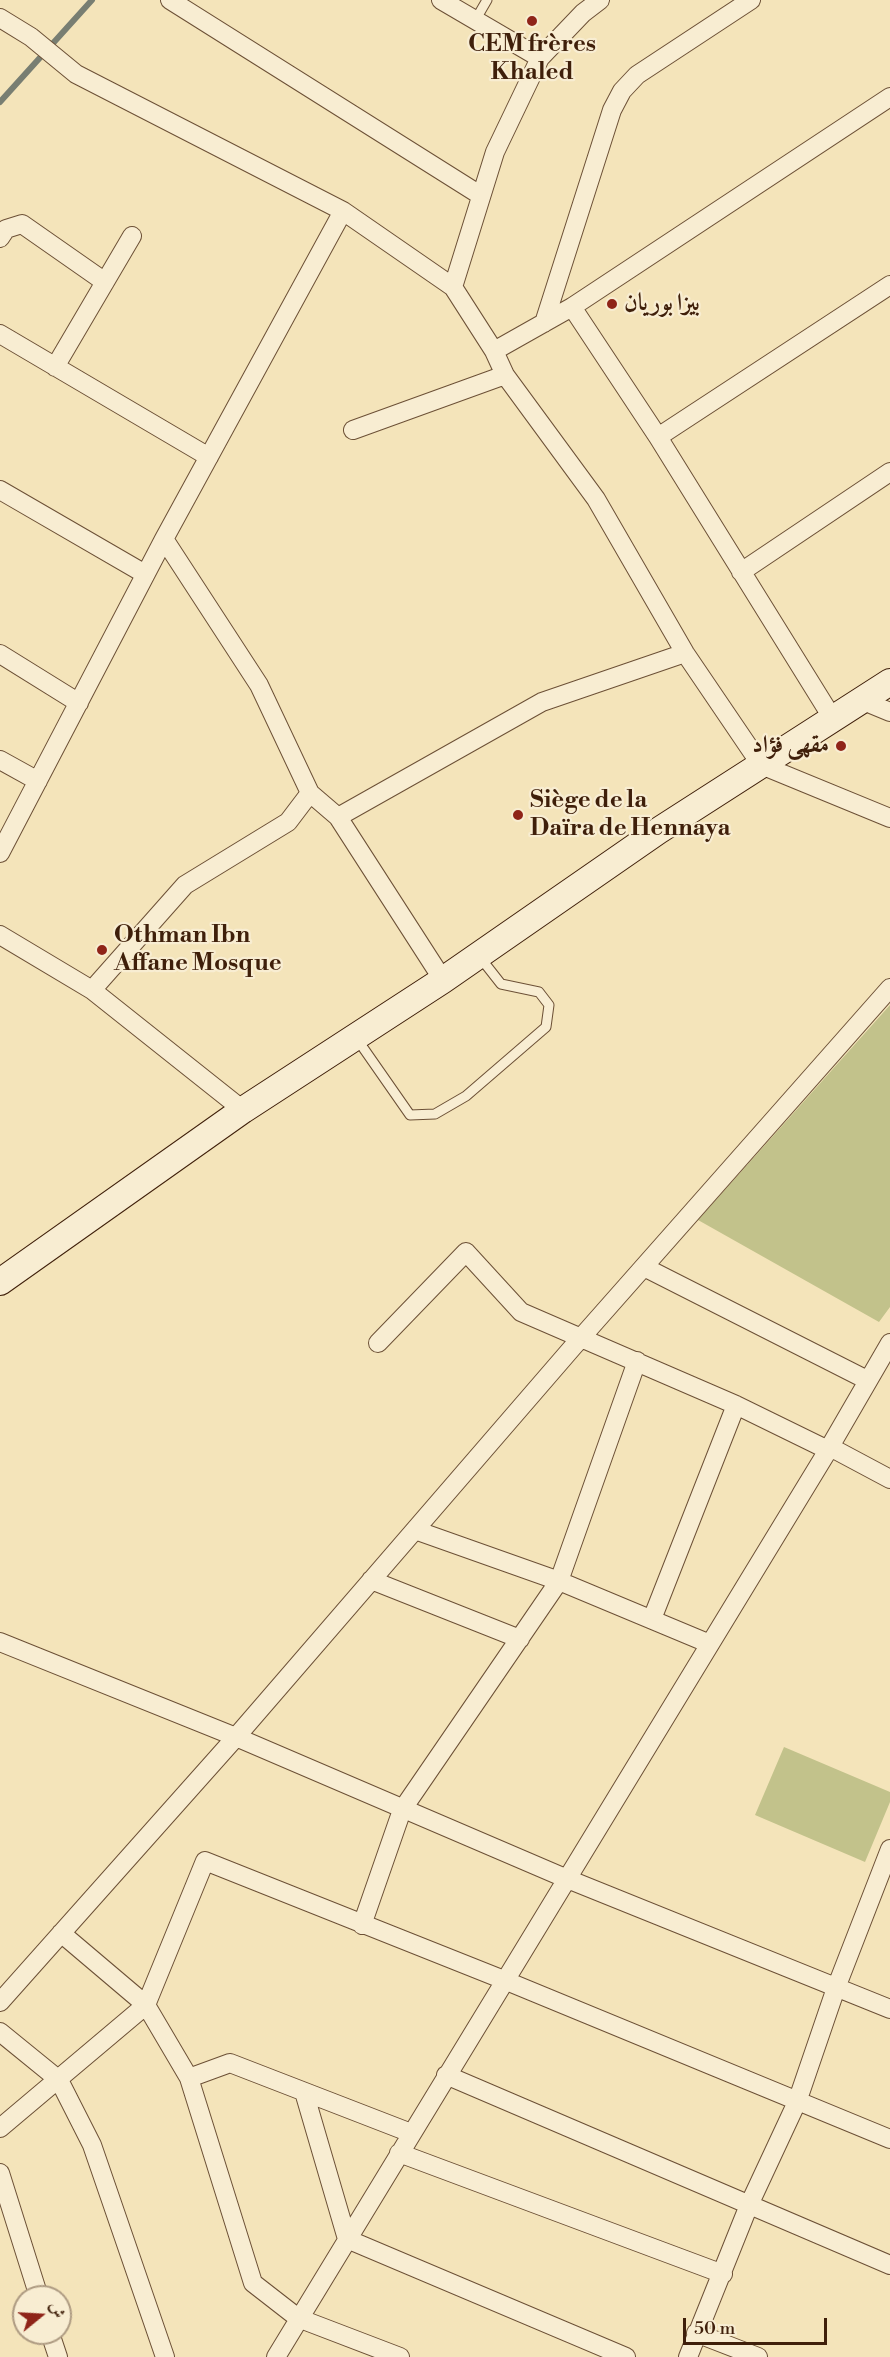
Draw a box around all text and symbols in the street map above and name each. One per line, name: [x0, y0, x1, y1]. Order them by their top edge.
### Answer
marker: CEM frères Khaled: [525, 14, 539, 28]
place label: CEM frères Khaled: [468, 31, 596, 87]
place label: بيزا بوريان: [624, 290, 700, 318]
marker: بيزا بوريان: [605, 297, 619, 311]
place label: مقهى فؤاد: [752, 732, 829, 760]
marker: مقهى فؤاد: [834, 739, 848, 753]
place label: Siège de la Daïra de Hennaya: [530, 787, 731, 843]
marker: Siège de la Daïra de Hennaya: [511, 808, 525, 822]
place label: Othman Ibn Affane Mosque: [114, 922, 282, 978]
marker: Othman Ibn Affane Mosque: [95, 943, 109, 957]
north arrow: [12, 2285, 72, 2345]
text: ش: [45, 2299, 69, 2321]
scale bar: [686, 2306, 830, 2344]
text: 50 m: [694, 2317, 735, 2340]

